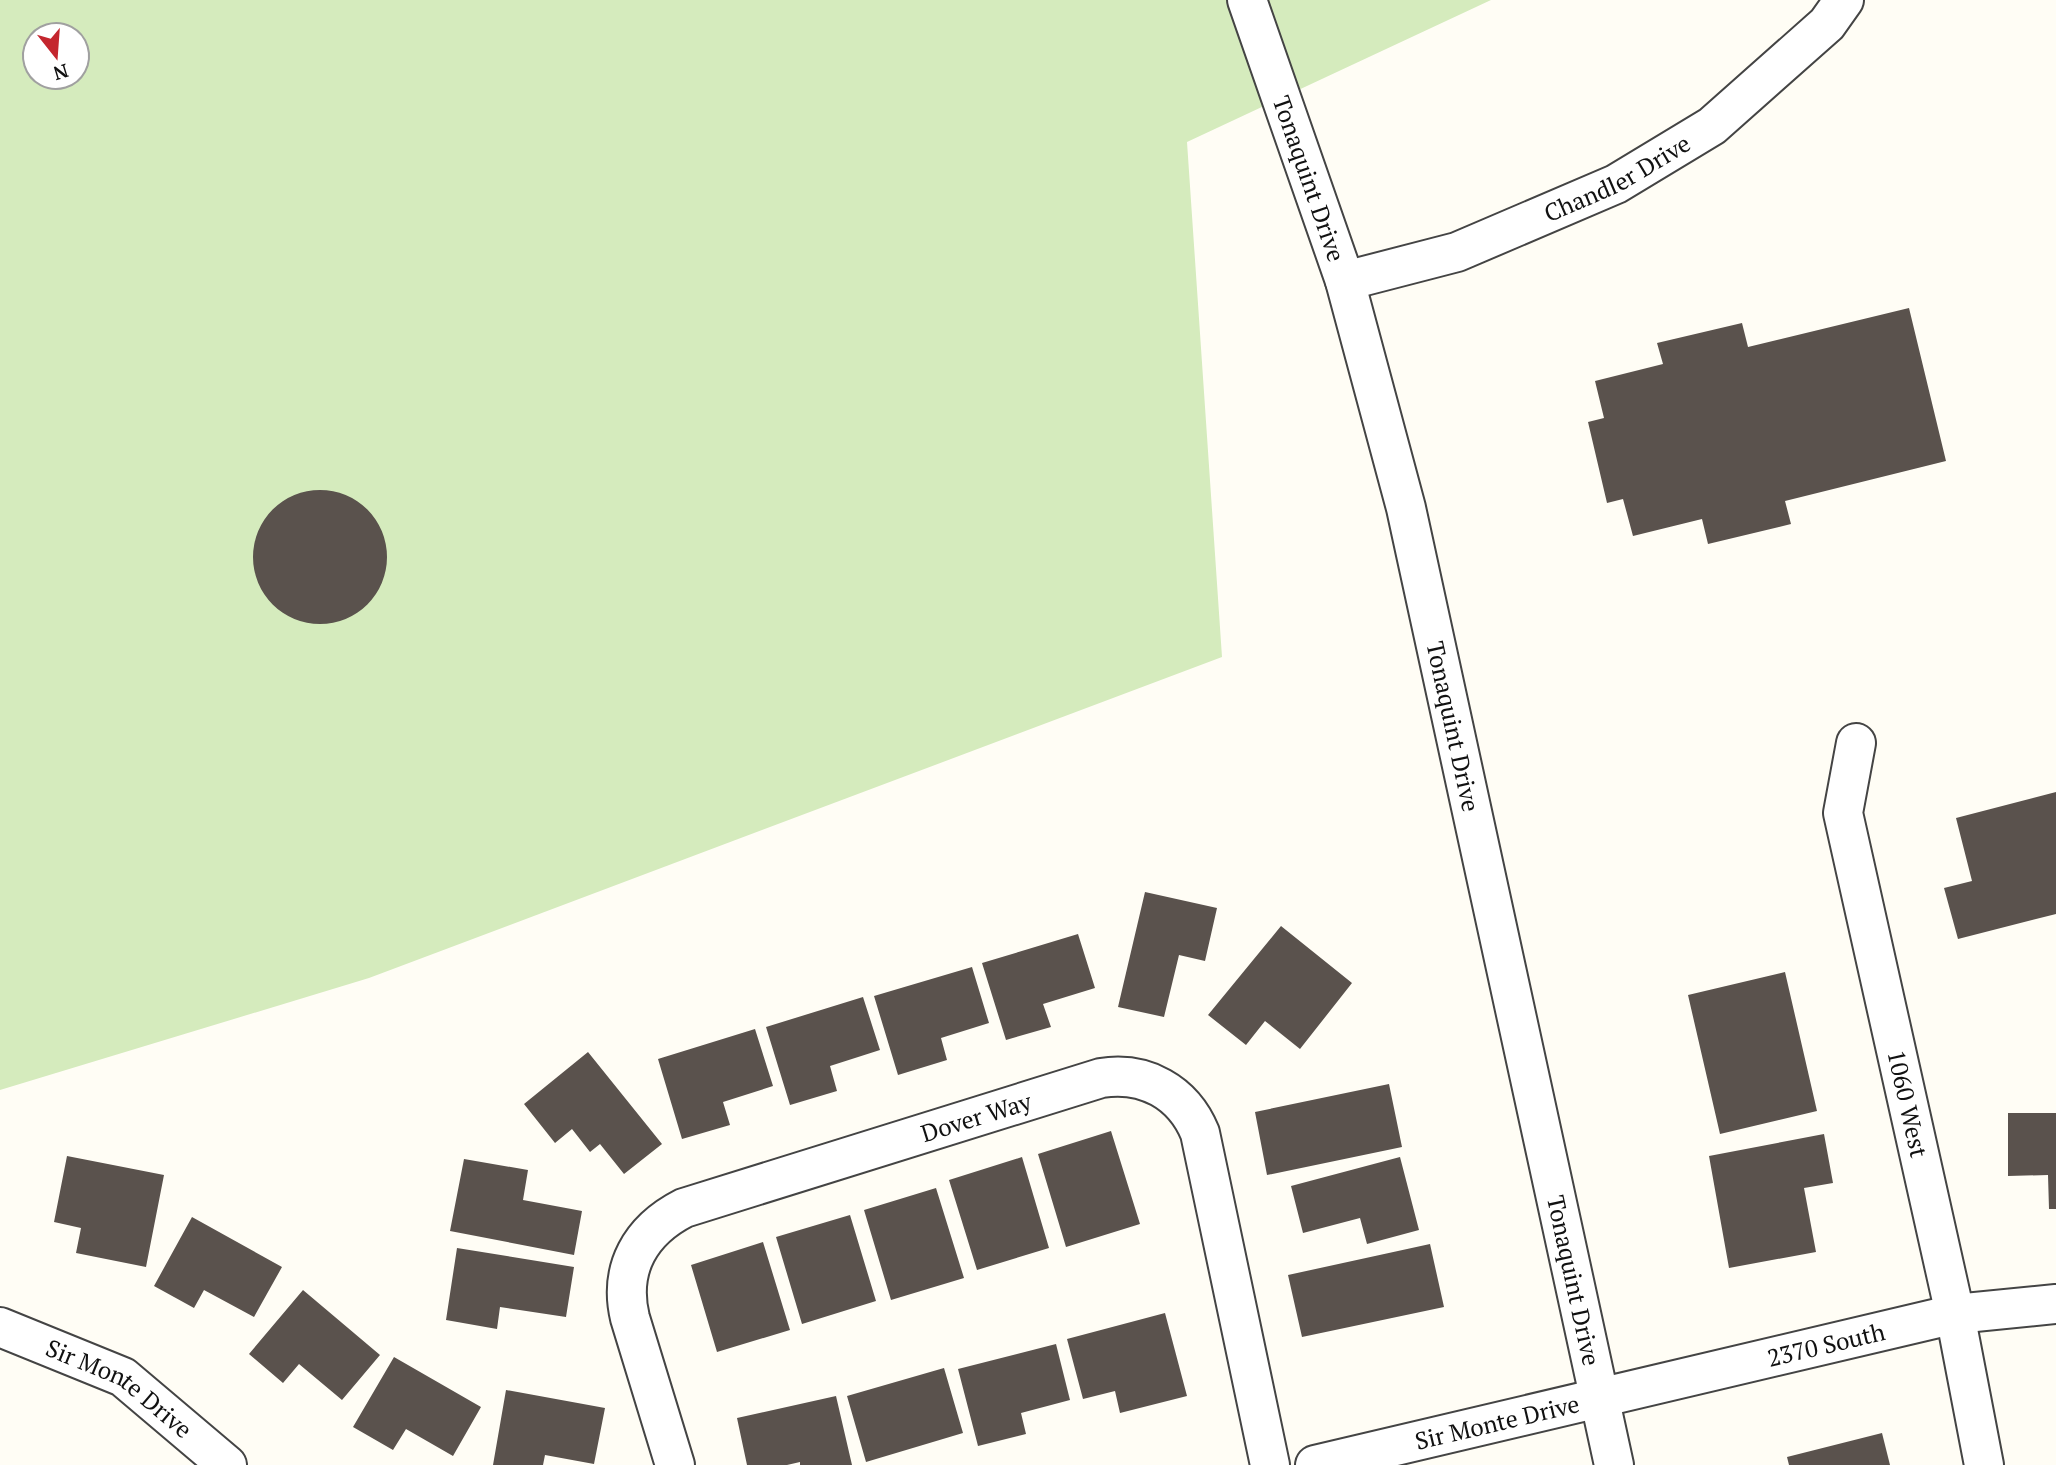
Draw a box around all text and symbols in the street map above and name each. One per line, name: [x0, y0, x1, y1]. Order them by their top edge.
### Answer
north arrow: [21, 21, 91, 91]
text: N: [50, 59, 72, 87]
street label: Tonaquint Drive: [1266, 91, 1353, 266]
street label: Chandler Drive: [1539, 127, 1696, 229]
street label: Tonaquint Drive: [1419, 638, 1487, 814]
street label: 1060 West: [1880, 1047, 1936, 1161]
street label: Dover Way: [917, 1084, 1036, 1149]
street label: Tonaquint Drive: [1540, 1192, 1608, 1368]
street label: 2370 South: [1764, 1315, 1888, 1374]
street label: Sir Monte Drive: [41, 1331, 199, 1445]
street label: Sir Monte Drive: [1412, 1387, 1582, 1457]

